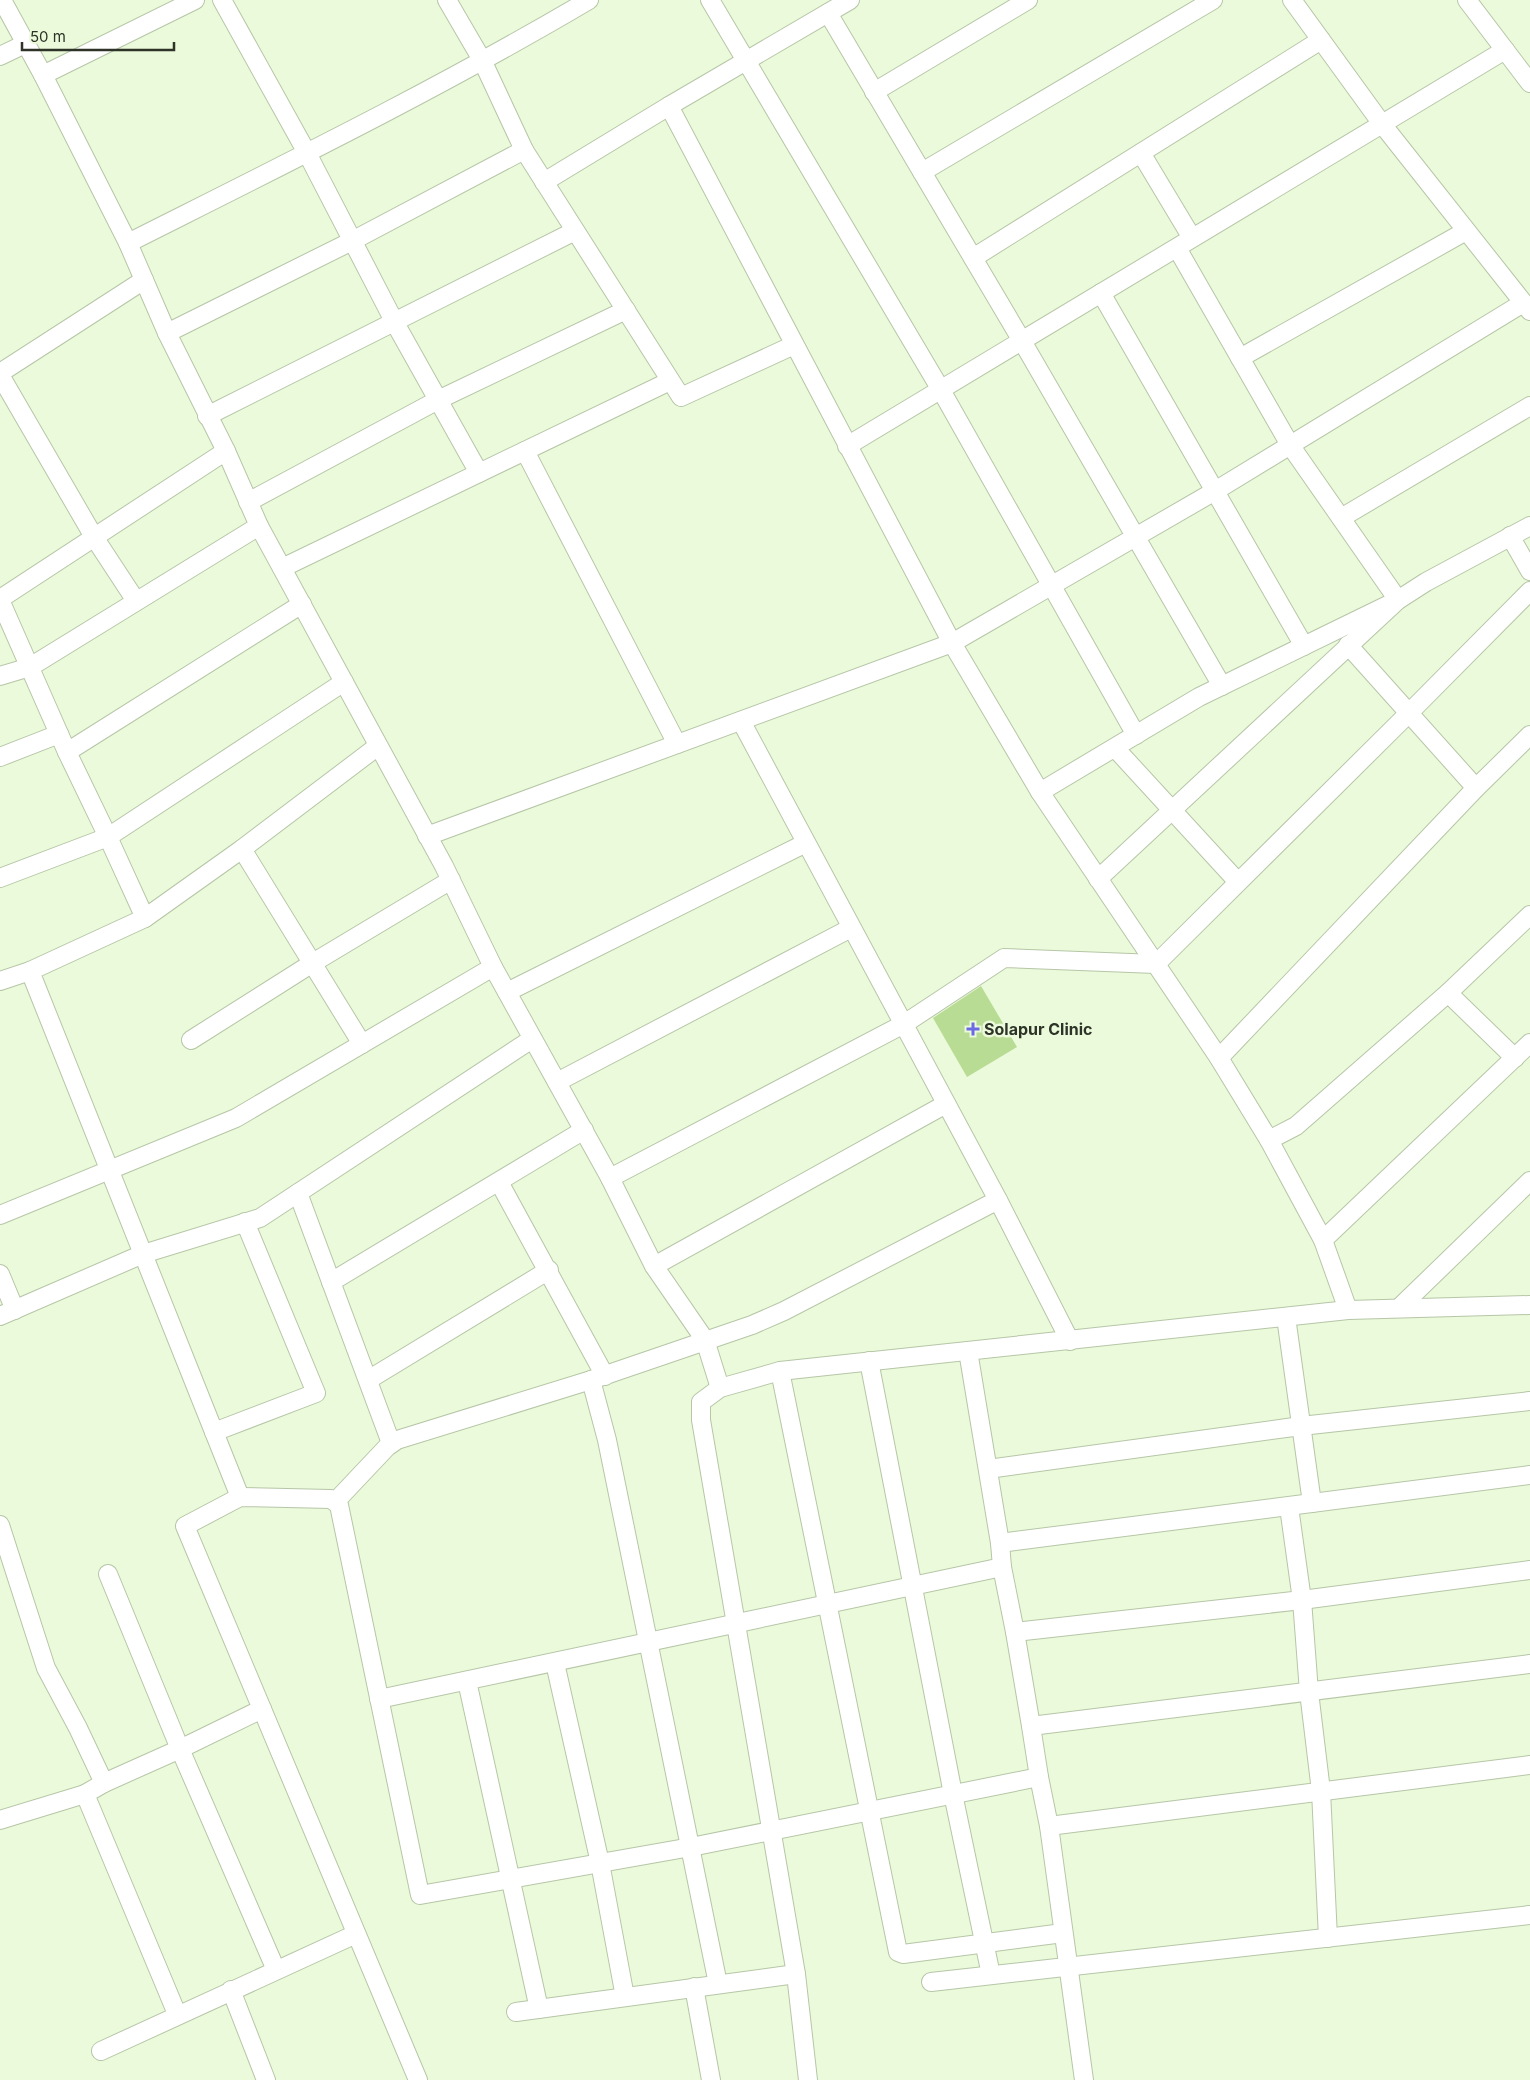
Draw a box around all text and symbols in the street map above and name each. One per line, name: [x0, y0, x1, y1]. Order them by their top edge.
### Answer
scale bar: [22, 20, 175, 52]
text: 50 m: [30, 27, 66, 46]
place label: Solapur Clinic: [984, 1019, 1092, 1039]
marker: Solapur Clinic: [966, 1022, 980, 1036]

